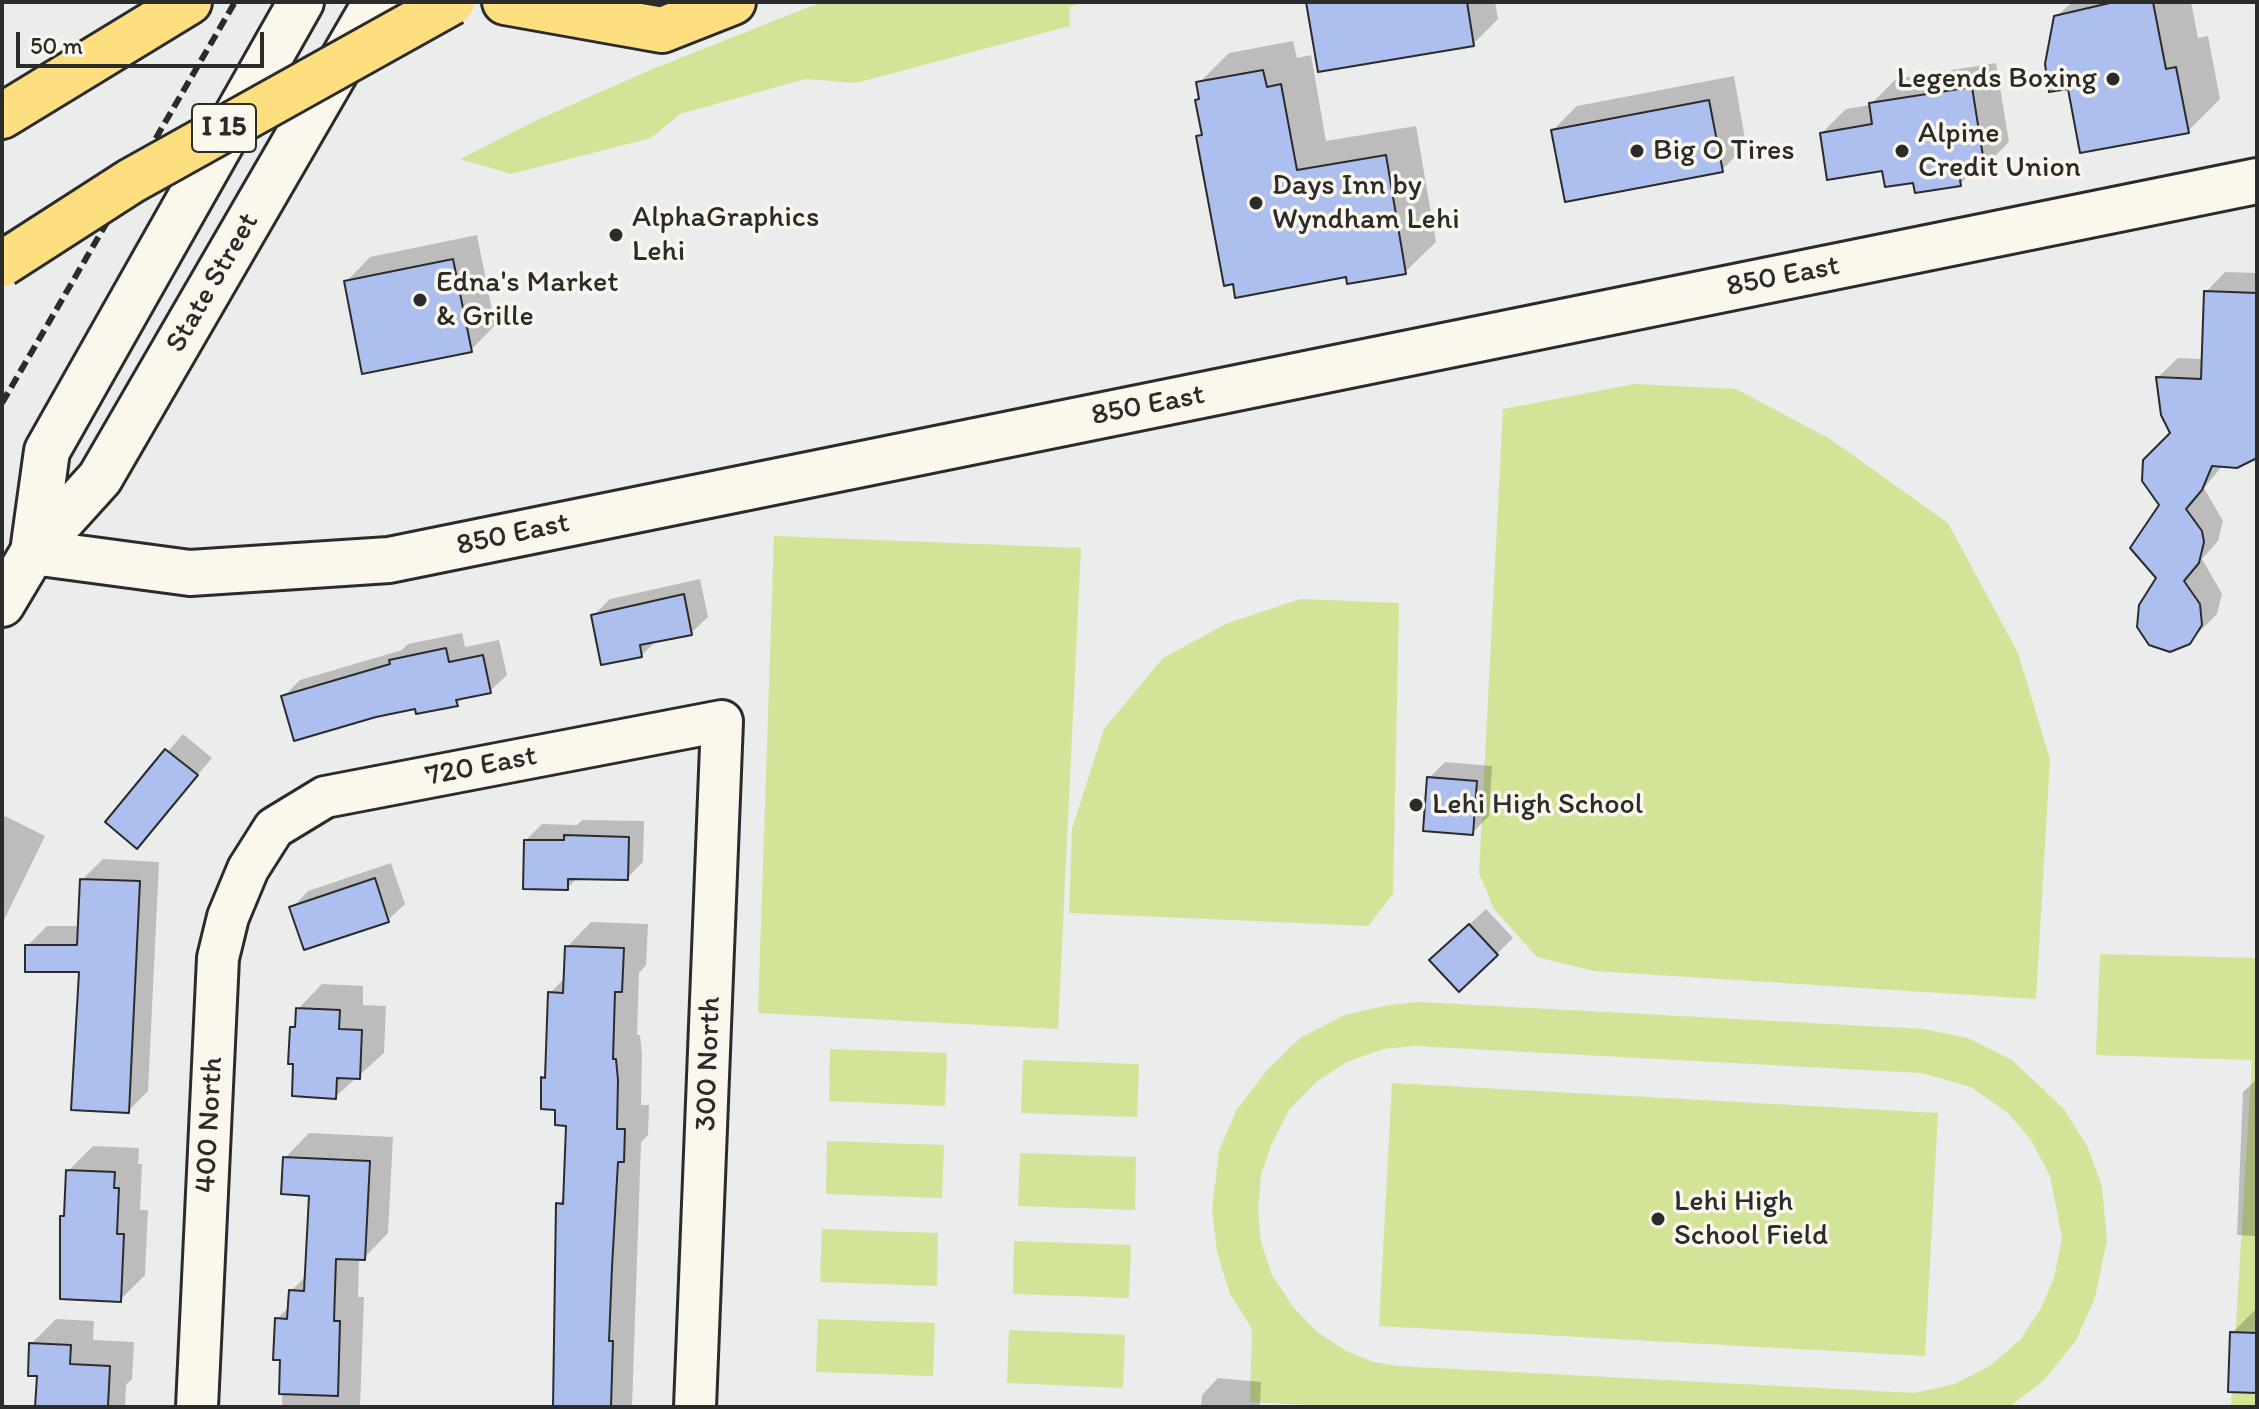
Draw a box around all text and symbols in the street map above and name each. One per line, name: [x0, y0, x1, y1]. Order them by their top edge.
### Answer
scale bar: [20, 16, 268, 66]
text: 50 m: [30, 31, 83, 60]
place label: Legends Boxing: [1897, 61, 2097, 97]
marker: Legends Boxing: [2104, 70, 2122, 88]
road number: I 15: [192, 104, 256, 152]
place label: Alpine Credit Union: [1918, 116, 2081, 186]
place label: Big O Tires: [1653, 133, 1795, 169]
marker: Big O Tires: [1628, 142, 1646, 160]
marker: Alpine Credit Union: [1893, 142, 1911, 160]
place label: Days Inn by Wyndham Lehi: [1272, 168, 1460, 238]
marker: Days Inn by Wyndham Lehi: [1247, 194, 1265, 212]
place label: AlphaGraphics Lehi: [632, 200, 819, 270]
street label: State Street: [159, 207, 267, 359]
marker: AlphaGraphics Lehi: [607, 226, 625, 244]
street label: 850 East: [1724, 248, 1842, 306]
place label: Edna's Market & Grille: [436, 265, 619, 336]
marker: Edna's Market & Grille: [411, 291, 429, 309]
street label: 850 East: [1089, 377, 1207, 435]
street label: 850 East: [453, 506, 573, 564]
street label: 720 East: [422, 739, 540, 795]
place label: Lehi High School: [1432, 787, 1643, 823]
marker: Lehi High School: [1407, 796, 1425, 814]
street label: 300 North: [689, 996, 729, 1132]
street label: 400 North: [188, 1056, 232, 1194]
place label: Lehi High School Field: [1674, 1184, 1828, 1254]
marker: Lehi High School Field: [1649, 1210, 1667, 1228]

